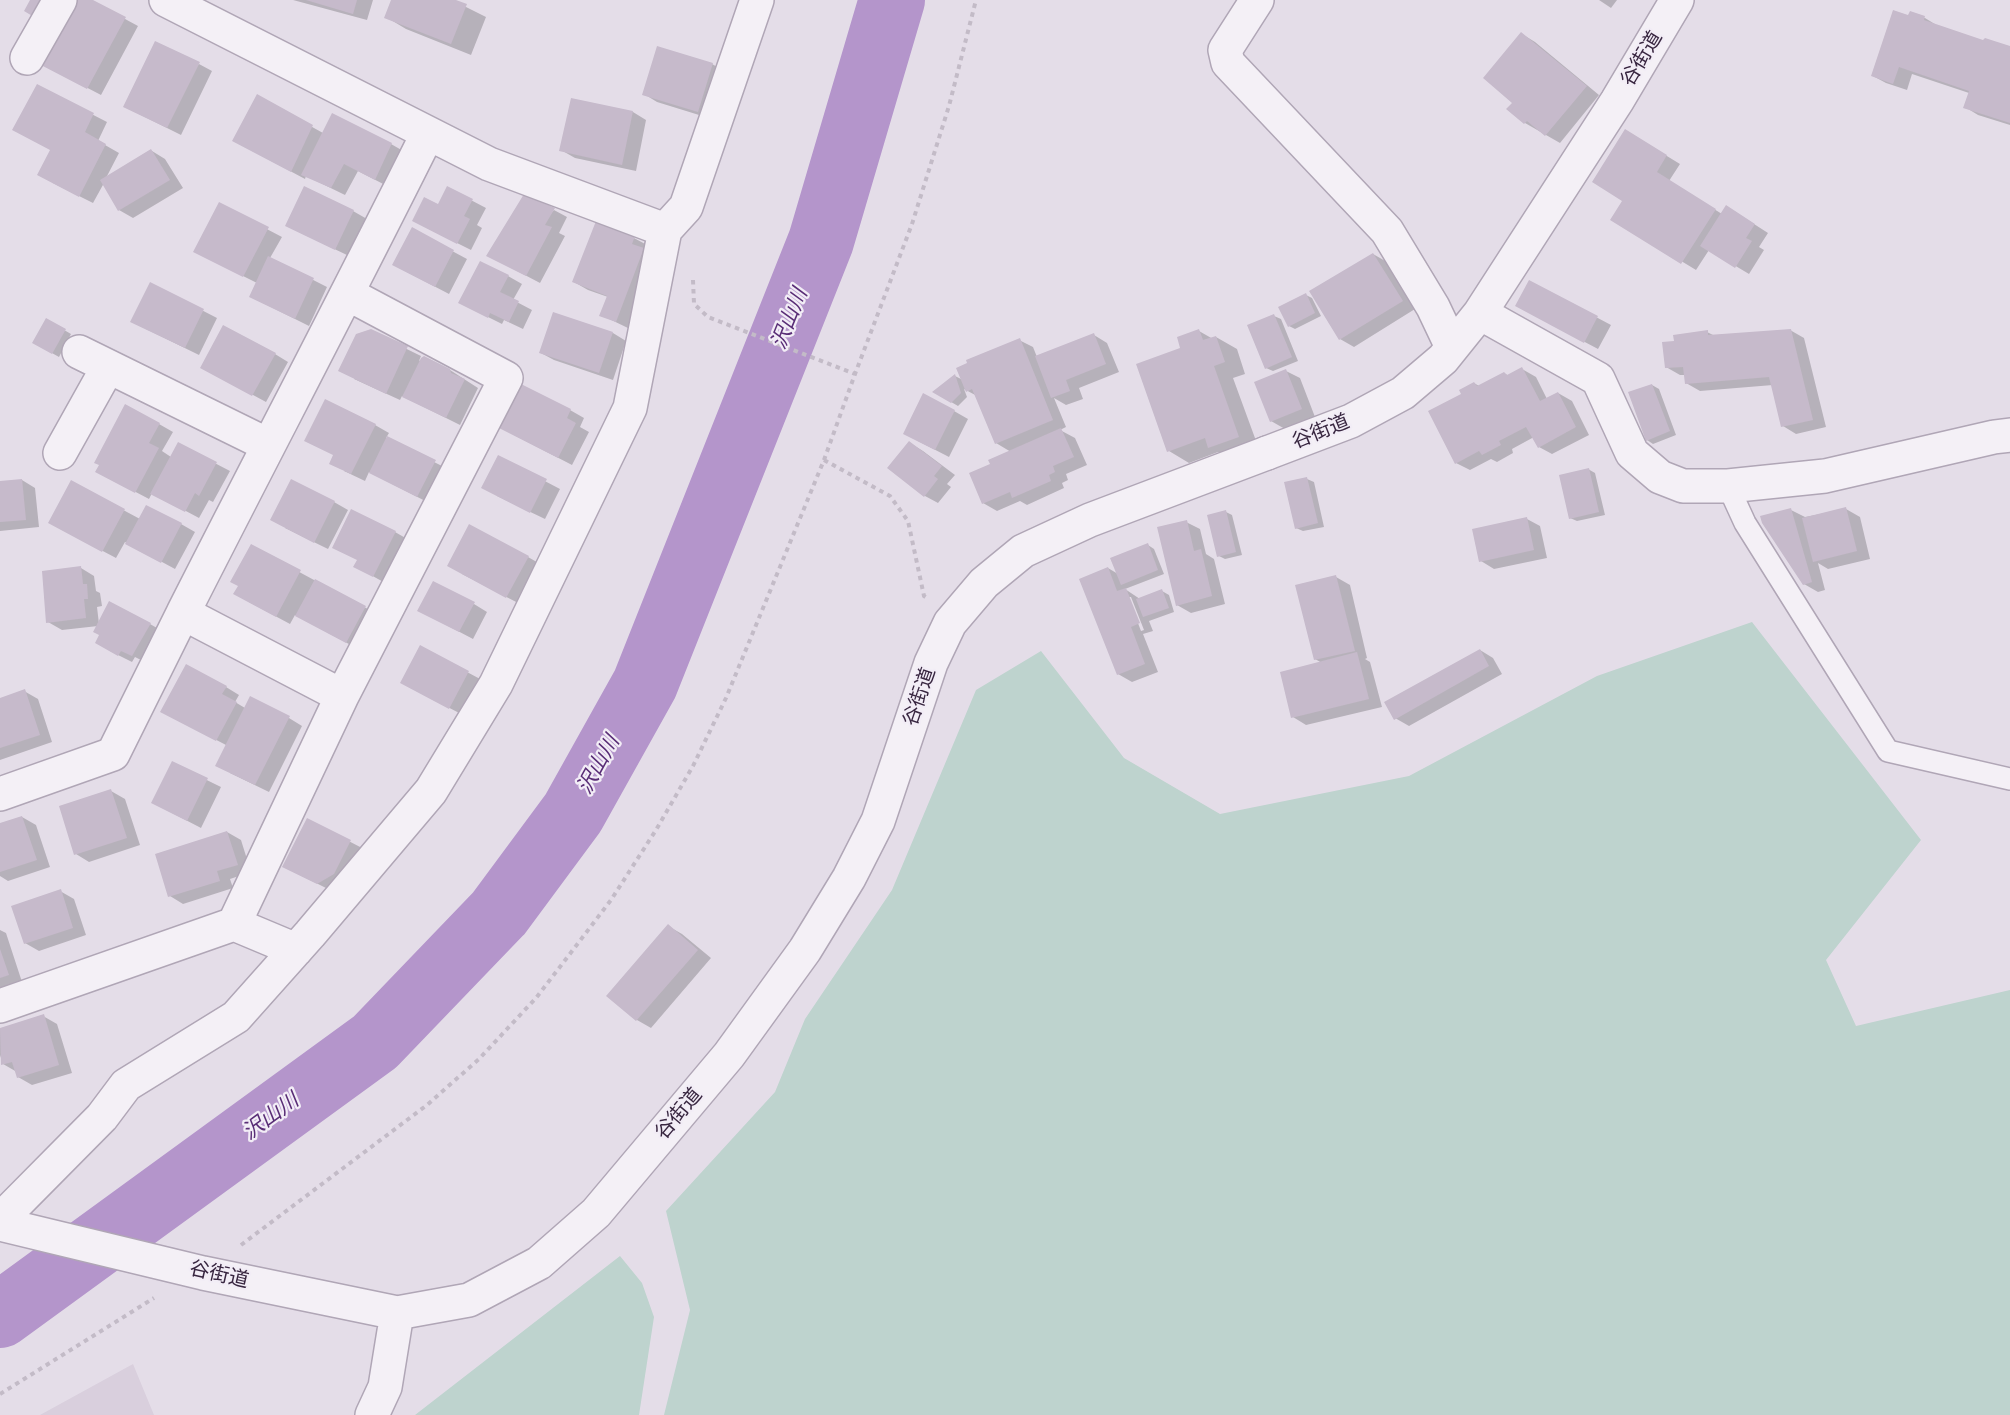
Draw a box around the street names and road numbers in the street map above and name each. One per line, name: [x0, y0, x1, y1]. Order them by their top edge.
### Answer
street label: 谷街道: [1616, 27, 1668, 91]
street label: 谷街道: [1289, 410, 1353, 454]
street label: 谷街道: [899, 665, 941, 729]
street label: 谷街道: [651, 1083, 707, 1145]
street label: 谷街道: [187, 1257, 251, 1293]

